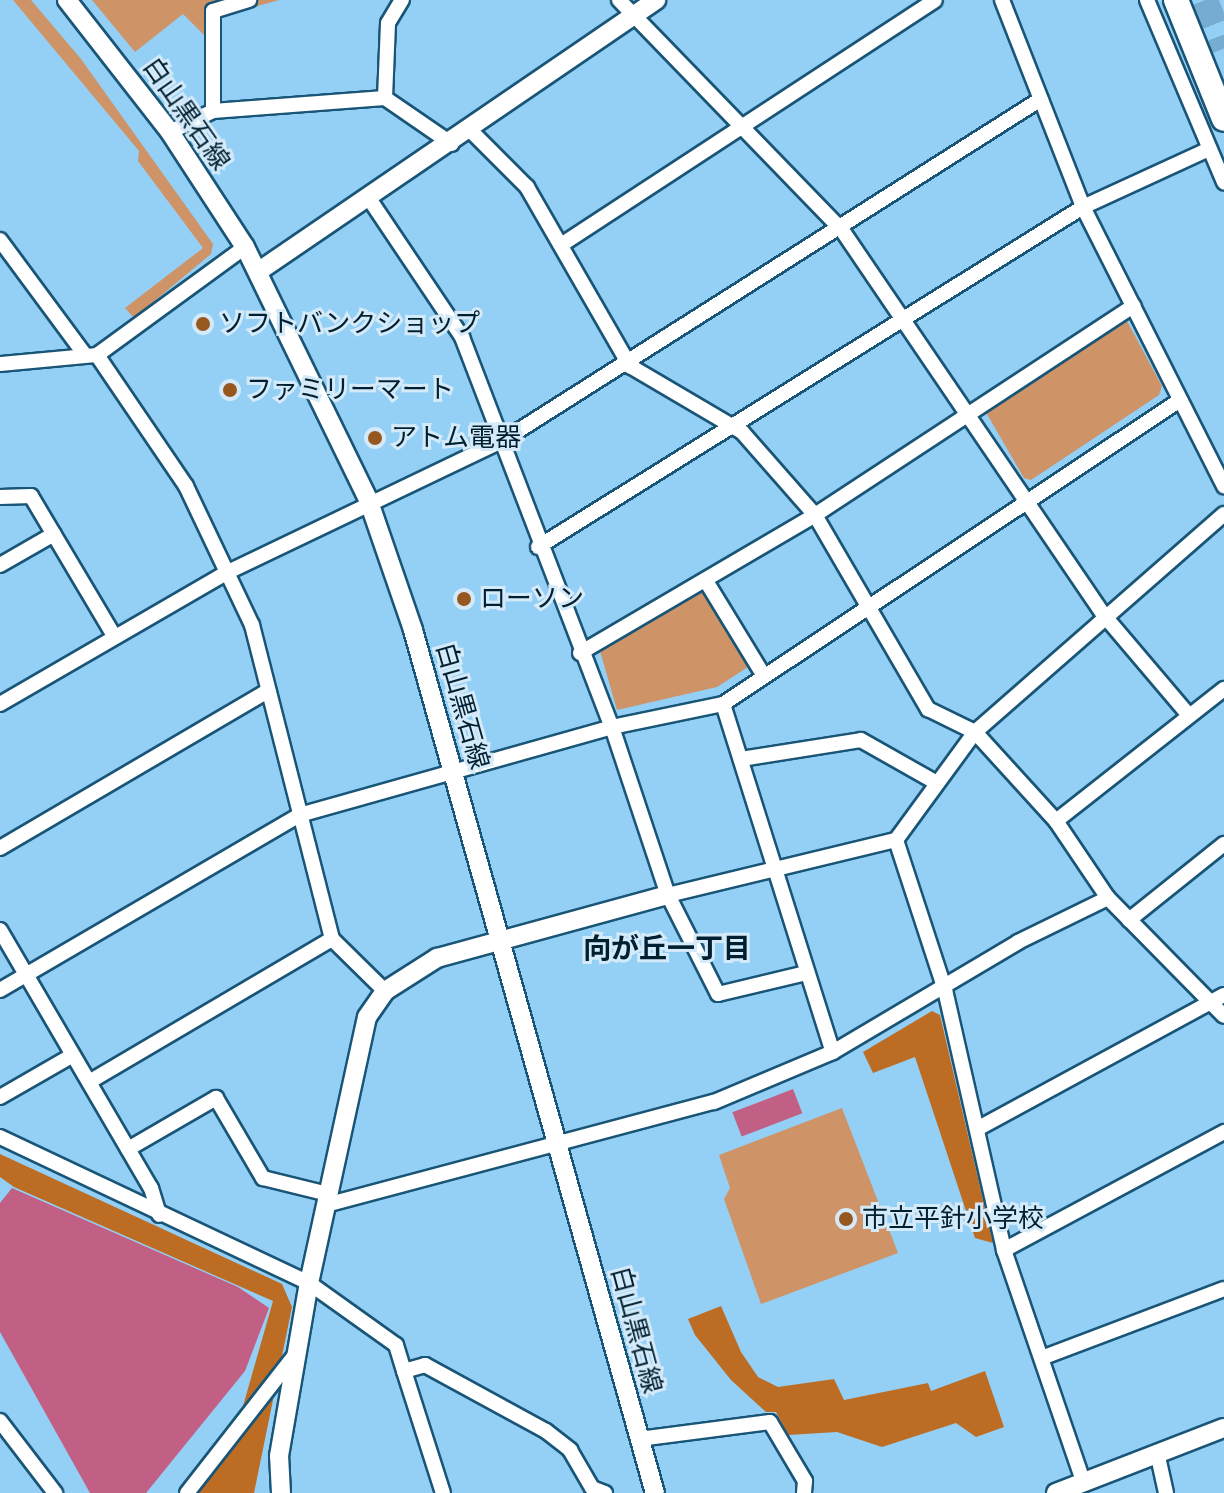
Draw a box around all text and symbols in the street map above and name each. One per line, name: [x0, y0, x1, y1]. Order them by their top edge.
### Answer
street label: 白山黒石線: [136, 52, 236, 176]
place label: ソフトバンクショップ: [219, 308, 479, 340]
marker: ソフトバンクショップ: [194, 315, 212, 333]
place label: ファミリーマート: [246, 374, 454, 406]
marker: ファミリーマート: [221, 381, 239, 399]
place label: アトム電器: [391, 422, 521, 454]
marker: アトム電器: [366, 429, 384, 447]
place label: ローソン: [480, 583, 584, 615]
marker: ローソン: [455, 590, 473, 608]
street label: 白山黒石線: [429, 639, 495, 773]
district label: 向が丘一丁目: [583, 932, 751, 966]
place label: 市立平針小学校: [862, 1203, 1044, 1235]
marker: 市立平針小学校: [837, 1210, 855, 1228]
street label: 白山黒石線: [604, 1263, 668, 1397]

